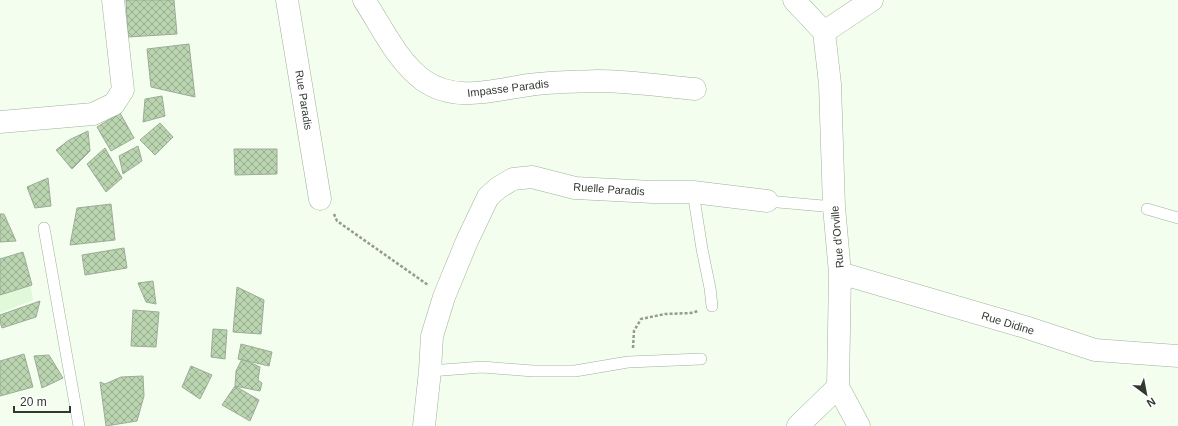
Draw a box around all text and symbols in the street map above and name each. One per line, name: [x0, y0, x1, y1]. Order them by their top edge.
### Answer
street label: Rue Paradis: [293, 69, 315, 131]
street label: Impasse Paradis: [467, 77, 550, 99]
street label: Ruelle Paradis: [573, 181, 646, 198]
street label: Rue d'Orville: [828, 205, 846, 269]
street label: Rue Didine: [980, 309, 1036, 337]
north arrow: [1126, 374, 1166, 414]
scale bar: [14, 388, 70, 414]
text: 20 m: [20, 395, 47, 409]
text: N: [1145, 395, 1158, 410]

